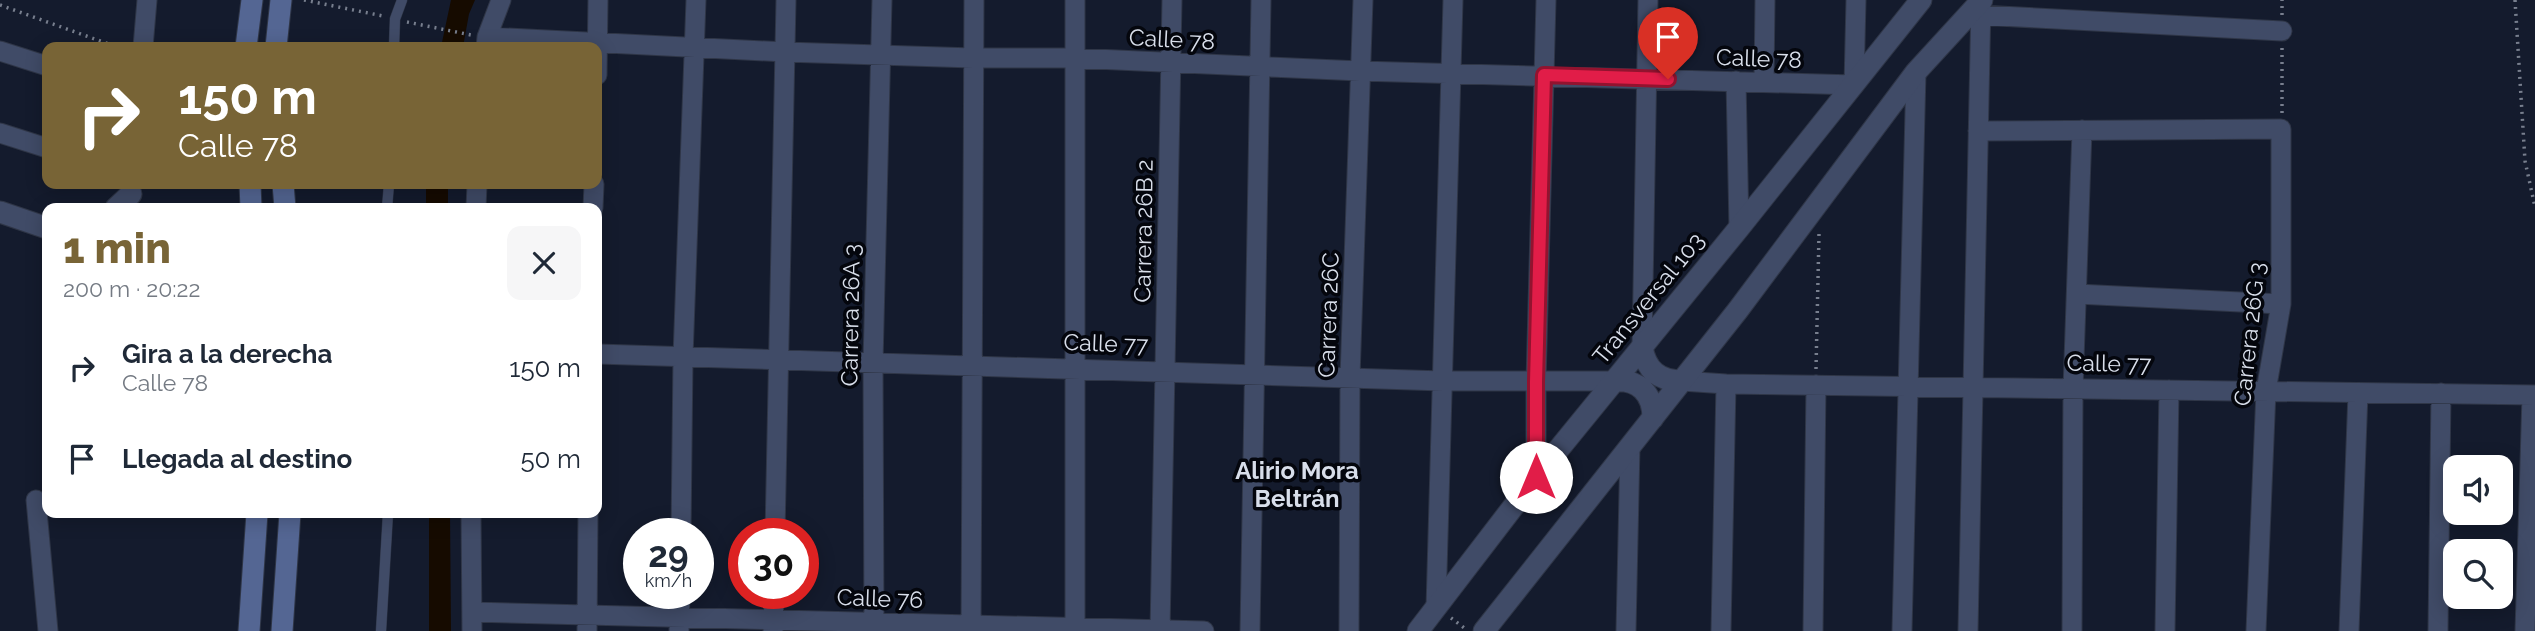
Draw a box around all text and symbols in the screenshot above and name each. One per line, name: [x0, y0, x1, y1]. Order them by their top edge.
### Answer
pin: [1638, 7, 1698, 79]
icon: arrive: [1649, 18, 1687, 56]
street label: Calle 78: [1128, 23, 1216, 55]
street label: Calle 78: [1715, 43, 1803, 73]
text: 150 m: [178, 68, 317, 125]
icon: right: [63, 70, 154, 161]
text: Calle 78: [178, 127, 298, 164]
street label: Carrera 26B 2: [1128, 159, 1158, 303]
text: 1 min: [63, 224, 171, 273]
button: close: [507, 226, 581, 300]
street label: Transversal 103: [1587, 227, 1709, 369]
street label: Carrera 26A 3: [835, 244, 865, 386]
street label: Carrera 26C: [1312, 252, 1344, 378]
street label: Carrera 26G 3: [2228, 261, 2270, 407]
text: 200 m · 20:22: [63, 275, 201, 302]
street label: Calle 77: [1063, 328, 1150, 358]
text: Gira a la derecha: [122, 339, 332, 369]
icon: right: [63, 349, 101, 387]
street label: Calle 77: [2066, 349, 2152, 377]
text: 150 m: [509, 353, 581, 383]
text: Calle 78: [122, 369, 208, 396]
icon: arrive: [63, 440, 101, 478]
position arrow: [1499, 440, 1573, 514]
text: Llegada al destino: [122, 444, 352, 474]
text: 50 m: [520, 444, 581, 474]
map controls: [2443, 455, 2513, 609]
button: sound: [2443, 455, 2513, 525]
district label: Alirio Mora Beltrán: [1235, 456, 1359, 513]
speed limit sign: 30: [728, 518, 819, 609]
text: 29: [648, 534, 689, 575]
button: search: [2443, 539, 2513, 609]
text: km/h: [645, 570, 692, 591]
street label: Calle 76: [836, 583, 924, 613]

